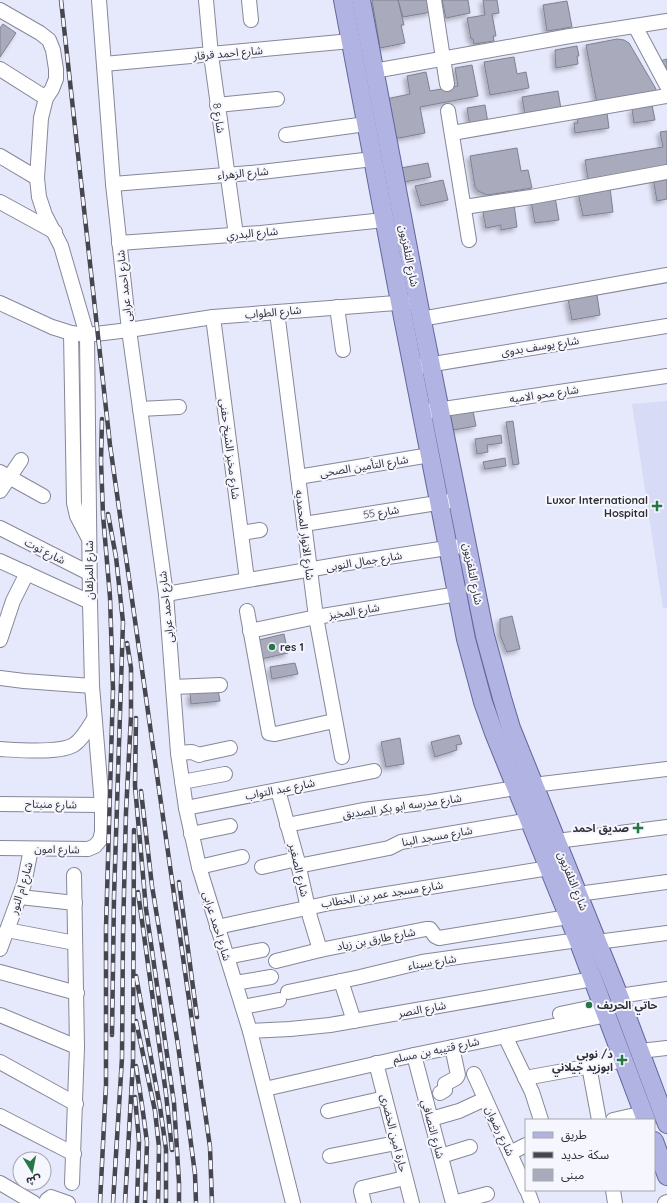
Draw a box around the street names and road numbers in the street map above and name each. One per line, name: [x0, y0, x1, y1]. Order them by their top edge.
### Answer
street label: شارع احمد قرقار: [192, 43, 264, 64]
street label: شارع 8: [209, 102, 228, 135]
street label: شارع الزهراء: [217, 164, 270, 183]
street label: شارع البدري: [226, 224, 279, 245]
street label: شارع التلفزيون: [395, 224, 422, 289]
street label: شارع احمد عرابى: [113, 249, 136, 323]
street label: شارع الطواب: [244, 303, 302, 322]
street label: شارع يوسف بدوى: [500, 333, 580, 360]
street label: شارع محو الاميه: [509, 382, 580, 407]
street label: شارع مخبز الشيخ حفنى: [216, 398, 243, 501]
street label: شارع التأمين الصحى: [319, 452, 410, 481]
street label: شارع الانوار المحمديه: [292, 489, 318, 581]
street label: شارع 55: [362, 502, 401, 523]
street label: شارع توت: [22, 535, 68, 568]
street label: شارع المزلقان: [82, 540, 97, 600]
street label: شارع التلفزيون: [459, 542, 486, 607]
street label: شارع جمال النوبى: [325, 548, 403, 575]
street label: شارع احمد عرابى: [155, 570, 178, 644]
street label: شارع المخبز: [327, 600, 381, 623]
street label: شارع عبد التواب: [244, 775, 317, 804]
street label: شارع مدرسه ابو بكر الصديق: [341, 791, 463, 822]
street label: شارع منبتاح: [25, 797, 78, 812]
street label: شارع مسجد البنا: [401, 823, 474, 850]
street label: شارع الصغير: [285, 841, 312, 899]
street label: شارع امون: [34, 842, 80, 857]
street label: شارع التلفزيون: [554, 849, 591, 913]
street label: شارع ام النور: [6, 860, 37, 917]
street label: شارع مسجد عمر بن الخطاب: [320, 877, 444, 912]
street label: شارع احمد عرابى: [199, 890, 234, 963]
street label: شارع طارق بن زياد: [336, 924, 417, 954]
street label: شارع سيناء: [407, 951, 458, 974]
street label: شارع النصر: [396, 998, 448, 1021]
street label: شارع قتيبه بن مسلم: [391, 1034, 481, 1068]
street label: حارة امين الخضرى: [377, 1093, 411, 1174]
street label: شارع التصافي: [416, 1098, 448, 1161]
street label: شارع رضوان: [481, 1104, 518, 1159]

